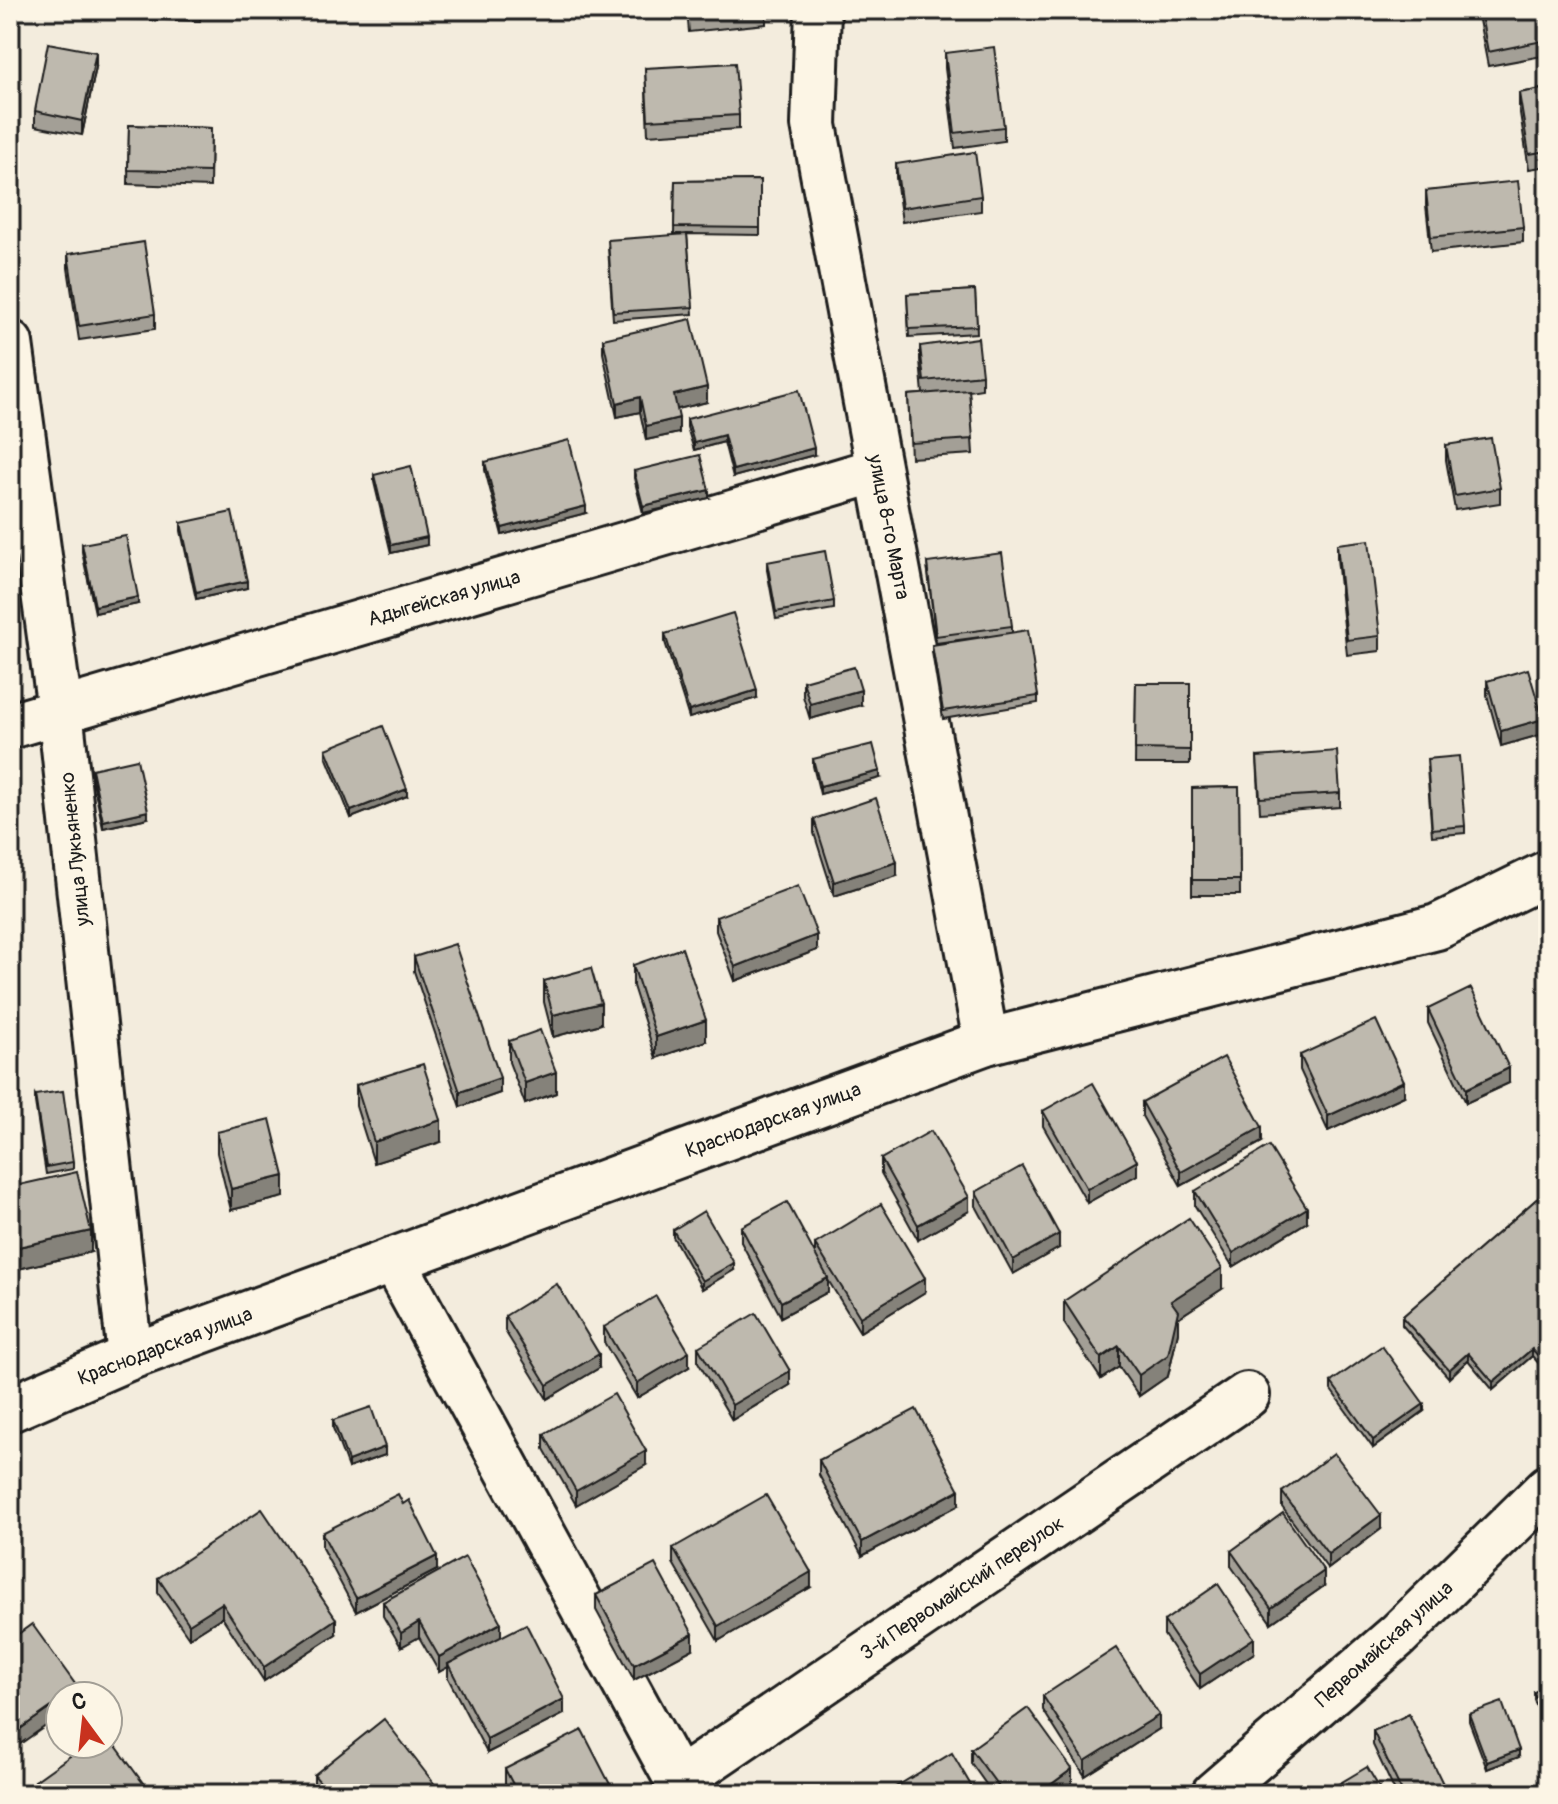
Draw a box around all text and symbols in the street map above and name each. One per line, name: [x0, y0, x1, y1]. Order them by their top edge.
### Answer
street label: улица 8-го Марта: [863, 451, 915, 602]
street label: Адыгейская улица: [365, 564, 523, 632]
street label: улица Лукьяненко: [54, 771, 96, 928]
street label: Краснодарская улица: [682, 1077, 864, 1163]
street label: Краснодарская улица: [74, 1301, 256, 1391]
street label: 3-й Первомайский переулок: [855, 1510, 1069, 1666]
street label: Первомайская улица: [1310, 1575, 1458, 1713]
north arrow: [44, 1680, 124, 1760]
text: С: [69, 1686, 90, 1717]

